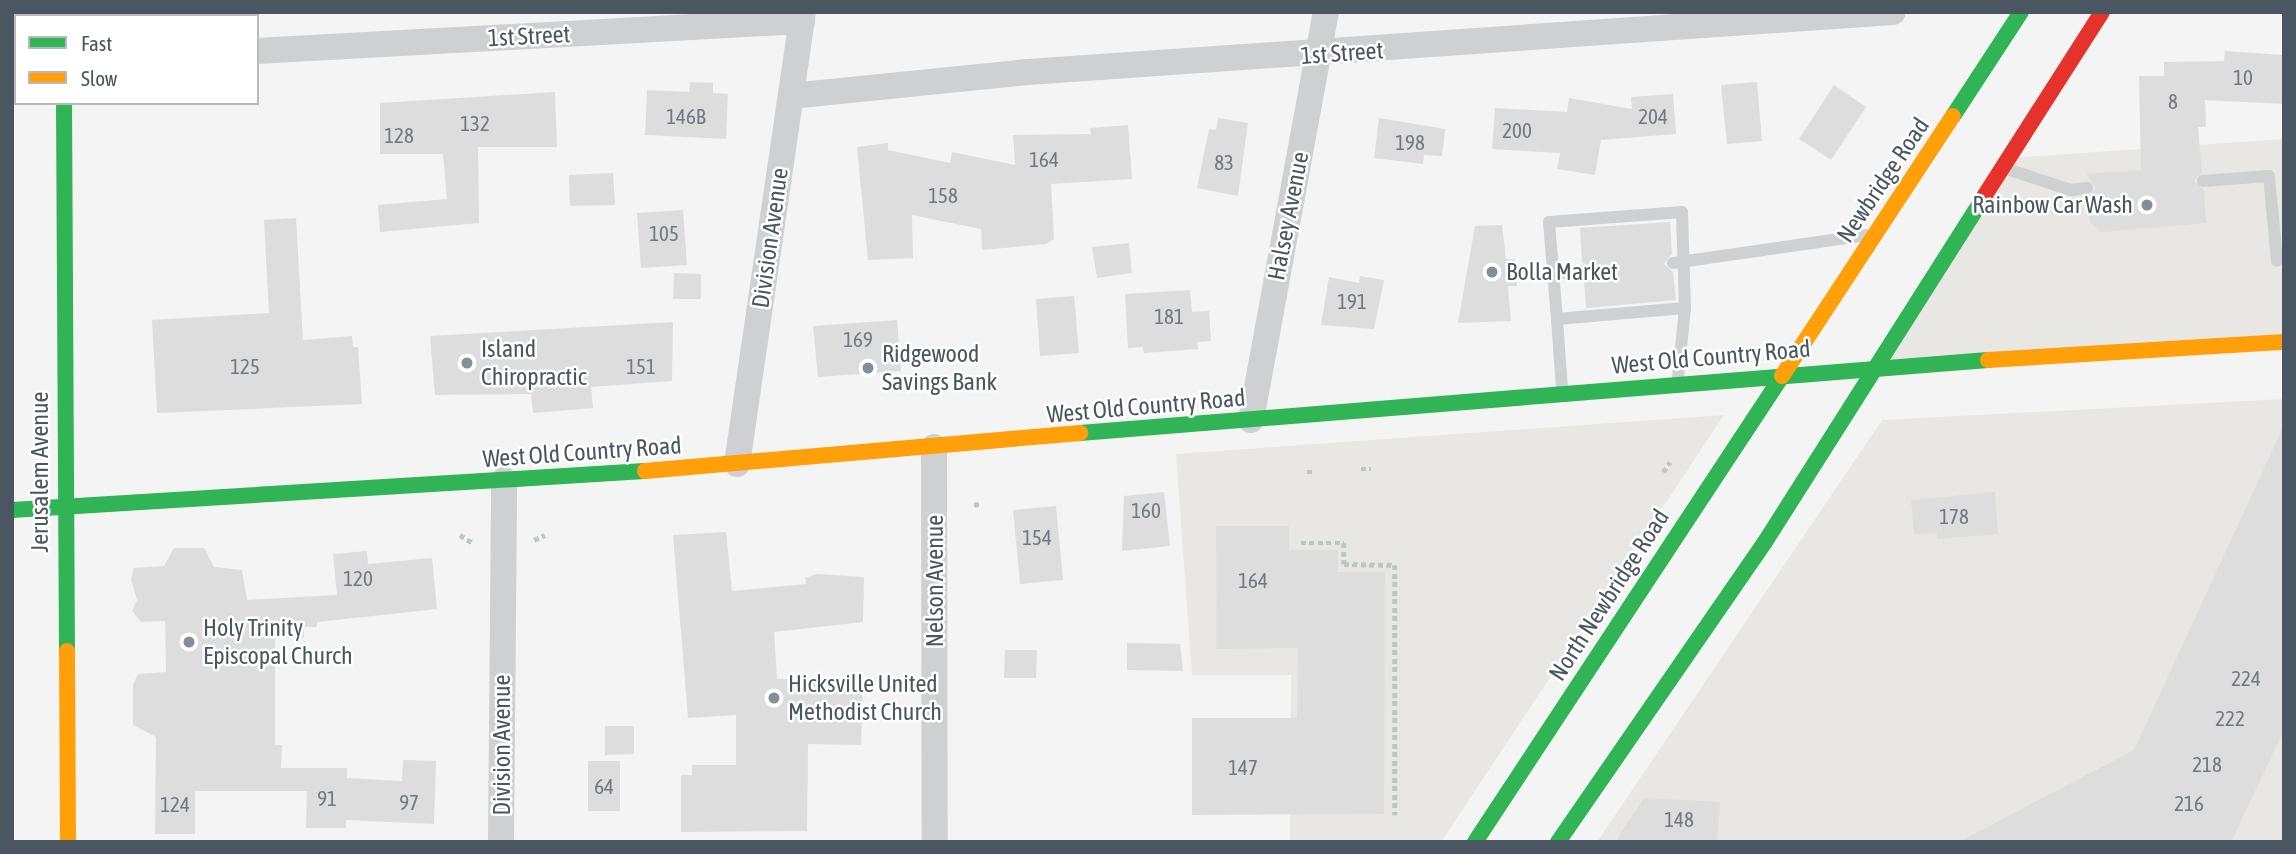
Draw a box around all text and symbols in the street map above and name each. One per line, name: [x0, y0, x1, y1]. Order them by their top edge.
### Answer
legend: [14, 14, 259, 105]
street label: 1st Street: [487, 19, 571, 53]
text: Fast: [81, 31, 112, 55]
street label: 1st Street: [1300, 36, 1384, 70]
house number: 10: [2233, 64, 2253, 90]
text: Slow: [81, 66, 117, 90]
house number: 8: [2168, 88, 2178, 114]
house number: 146B: [666, 103, 706, 129]
house number: 204: [1638, 103, 1668, 129]
house number: 132: [460, 110, 490, 136]
street label: Newbridge Road: [1831, 112, 1935, 248]
house number: 200: [1502, 117, 1532, 143]
house number: 128: [384, 122, 414, 148]
house number: 198: [1395, 129, 1425, 155]
house number: 164: [1029, 146, 1059, 172]
house number: 83: [1214, 149, 1234, 175]
street label: Halsey Avenue: [1261, 149, 1315, 283]
street label: Division Avenue: [746, 166, 794, 310]
house number: 158: [928, 182, 958, 208]
place label: Rainbow Car Wash: [1972, 191, 2133, 219]
marker: Rainbow Car Wash: [2139, 197, 2155, 213]
house number: 105: [649, 220, 679, 246]
place label: Bolla Market: [1506, 258, 1618, 286]
marker: Bolla Market: [1484, 264, 1500, 280]
house number: 191: [1337, 288, 1367, 314]
house number: 181: [1154, 303, 1184, 329]
house number: 169: [843, 326, 873, 352]
street label: West Old Country Road: [1610, 334, 1812, 380]
place label: Island Chiropractic: [481, 335, 587, 391]
place label: Ridgewood Savings Bank: [882, 340, 997, 396]
house number: 125: [230, 353, 260, 379]
house number: 151: [626, 353, 656, 379]
marker: Island Chiropractic: [459, 355, 475, 371]
marker: Ridgewood Savings Bank: [860, 360, 876, 376]
street label: West Old Country Road: [1045, 383, 1247, 429]
street label: Jerusalem Avenue: [26, 392, 54, 552]
street label: West Old Country Road: [482, 431, 682, 473]
house number: 160: [1131, 497, 1161, 523]
house number: 178: [1939, 503, 1969, 529]
street label: North Newbridge Road: [1543, 504, 1675, 686]
street label: Nelson Avenue: [921, 515, 949, 647]
house number: 154: [1022, 524, 1052, 550]
house number: 120: [343, 565, 373, 591]
house number: 164: [1238, 567, 1268, 593]
place label: Holy Trinity Episcopal Church: [203, 614, 353, 670]
marker: Holy Trinity Episcopal Church: [181, 634, 197, 650]
house number: 224: [2231, 665, 2261, 691]
place label: Hicksville United Methodist Church: [788, 670, 942, 726]
street label: Division Avenue: [488, 675, 516, 815]
marker: Hicksville United Methodist Church: [766, 690, 782, 706]
house number: 222: [2215, 705, 2245, 731]
house number: 218: [2192, 751, 2222, 777]
house number: 147: [1228, 754, 1258, 780]
house number: 64: [594, 773, 614, 799]
house number: 91: [317, 785, 337, 811]
house number: 97: [399, 789, 419, 815]
house number: 216: [2174, 790, 2204, 816]
house number: 124: [160, 791, 190, 817]
house number: 148: [1664, 806, 1694, 832]

